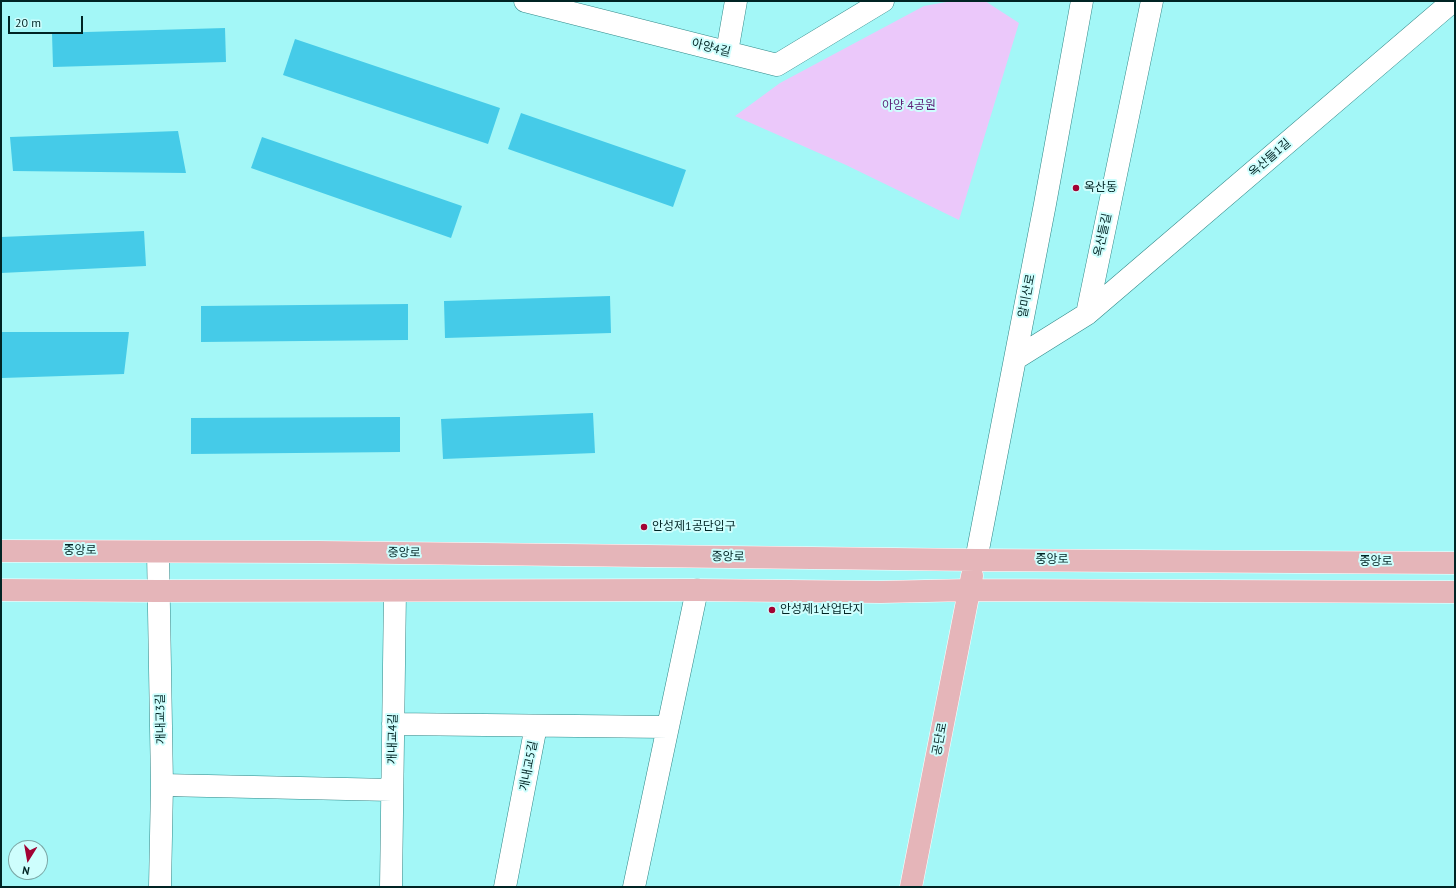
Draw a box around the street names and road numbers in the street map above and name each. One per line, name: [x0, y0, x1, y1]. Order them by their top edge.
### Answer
street label: 아양4길: [690, 36, 732, 60]
street label: 옥산들1길: [1246, 136, 1294, 180]
street label: 옥산들길: [1091, 212, 1115, 258]
street label: 알미산로: [1016, 273, 1038, 319]
street label: 중앙로: [63, 544, 97, 558]
street label: 중앙로: [387, 546, 421, 560]
street label: 중앙로: [711, 550, 745, 564]
street label: 중앙로: [1035, 553, 1069, 567]
street label: 중앙로: [1359, 555, 1393, 569]
street label: 개내교3길: [153, 694, 169, 744]
street label: 개내교4길: [385, 714, 401, 764]
street label: 공단로: [930, 721, 950, 757]
street label: 개내교5길: [517, 740, 541, 792]

